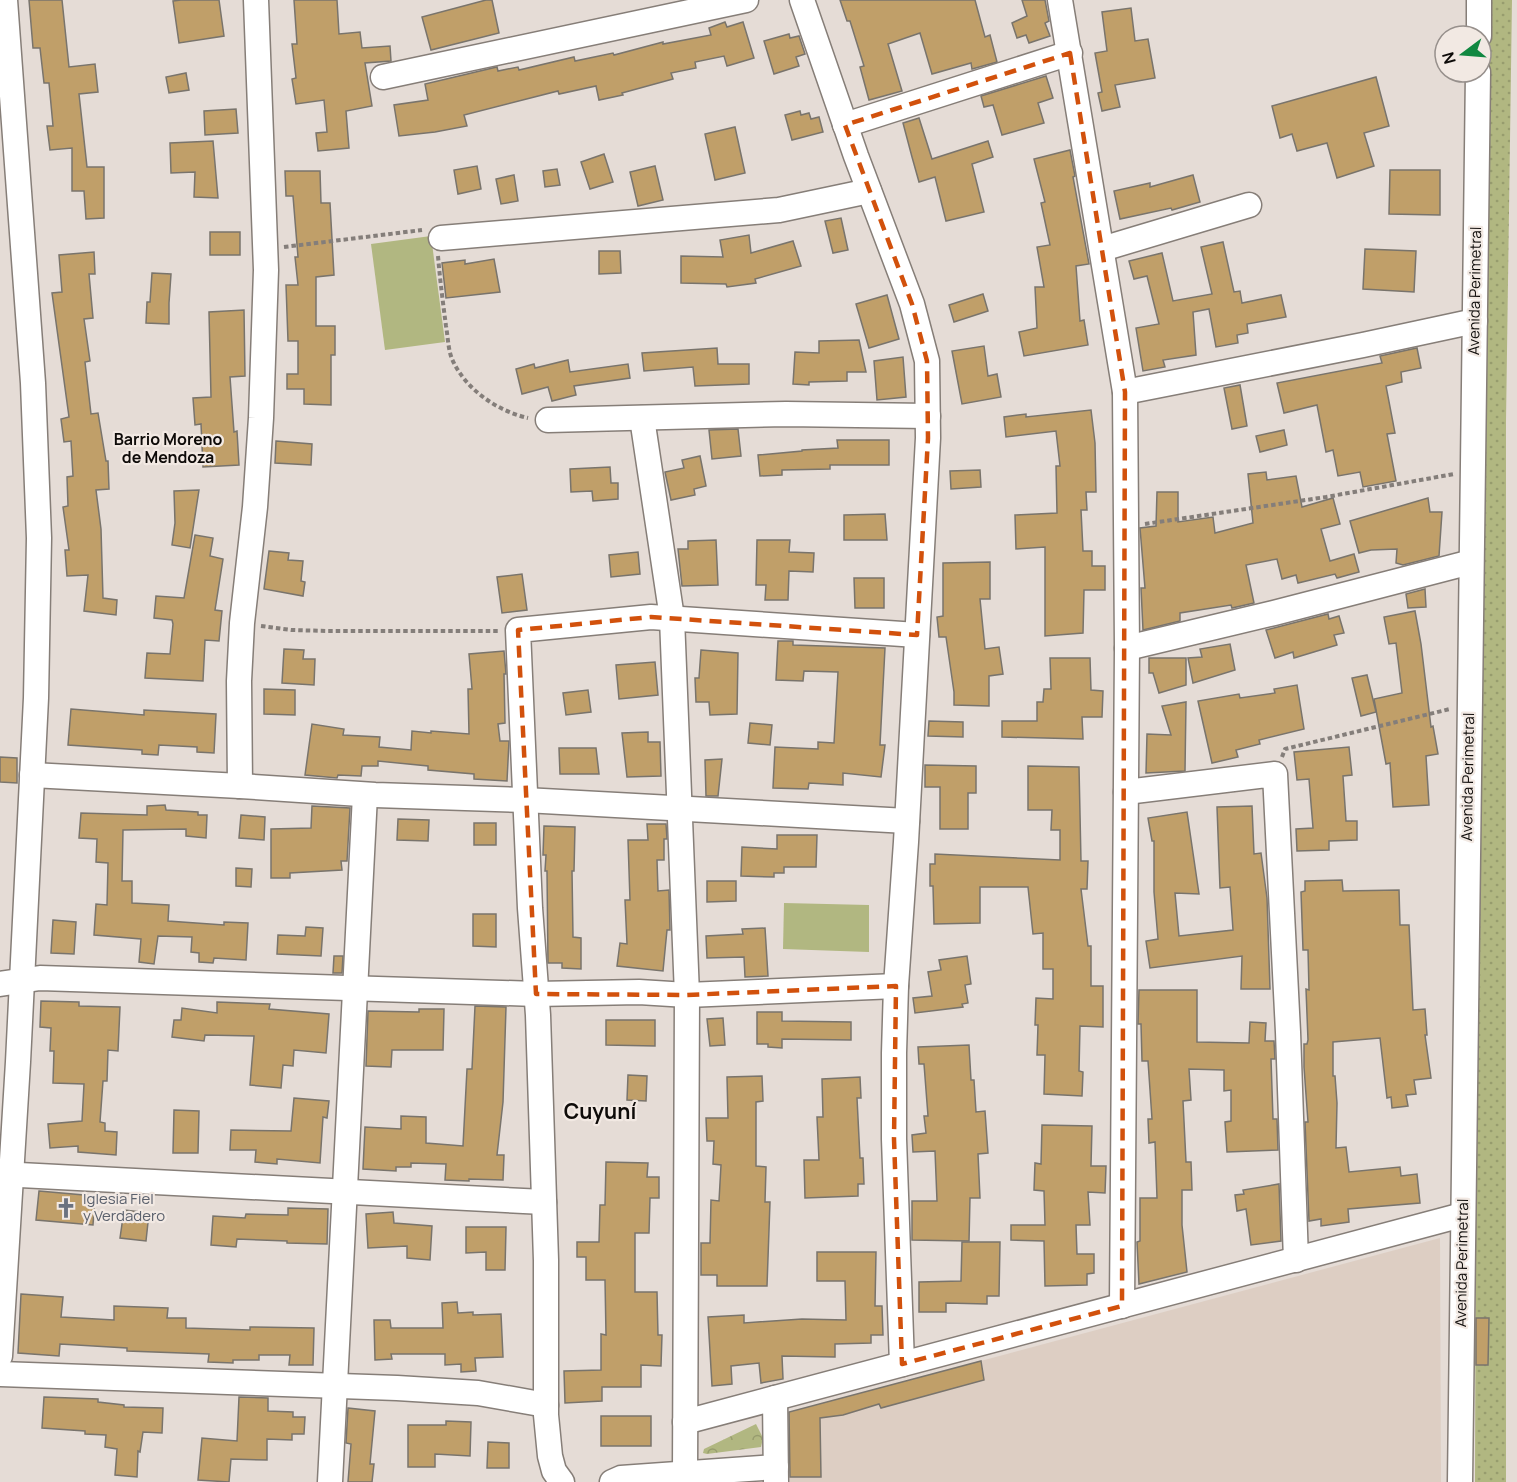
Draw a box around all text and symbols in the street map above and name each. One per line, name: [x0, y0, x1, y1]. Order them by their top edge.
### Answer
north arrow: [1433, 24, 1493, 84]
text: N: [1436, 50, 1461, 67]
street label: Avenida Perimetral: [1463, 227, 1486, 355]
district label: Barrio Moreno de Mendoza: [114, 428, 222, 468]
street label: Avenida Perimetral: [1456, 713, 1479, 841]
district label: Cuyuní: [564, 1097, 636, 1125]
place label: Iglesia Fiel y Verdadero: [83, 1188, 165, 1226]
church icon: Iglesia Fiel y Verdadero: [54, 1196, 78, 1220]
street label: Avenida Perimetral: [1450, 1199, 1473, 1327]

